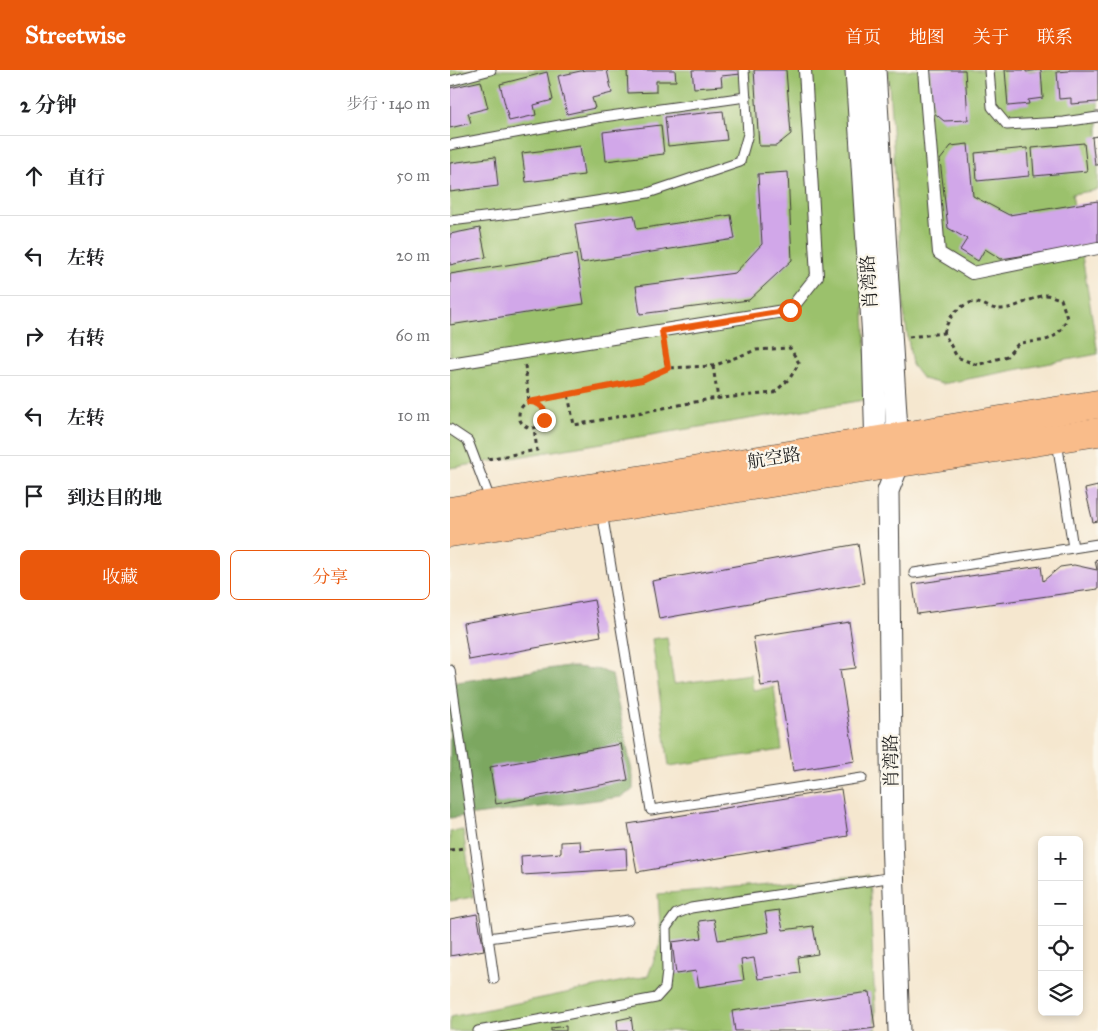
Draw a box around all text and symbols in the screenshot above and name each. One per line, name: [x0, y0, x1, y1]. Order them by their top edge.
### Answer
text: Streetwise: [25, 20, 126, 50]
text: 首页: [845, 26, 881, 48]
text: 地图: [909, 26, 945, 48]
text: 关于: [973, 26, 1009, 48]
text: 联系: [1037, 26, 1073, 48]
text: 2 分钟: [20, 92, 77, 118]
text: 步行 · 140 m: [346, 94, 430, 113]
icon: ahead: [20, 162, 48, 190]
text: 直行: [67, 166, 105, 189]
text: 50 m: [396, 166, 430, 185]
icon: left: [20, 242, 48, 270]
text: 左转: [67, 246, 105, 269]
text: 20 m: [396, 246, 430, 265]
street label: 肖湾路: [856, 254, 882, 310]
route start: [779, 299, 802, 322]
icon: right: [20, 322, 48, 350]
text: 右转: [67, 326, 105, 349]
text: 60 m: [396, 326, 430, 345]
icon: left: [20, 402, 48, 430]
text: 左转: [67, 406, 105, 429]
text: 10 m: [398, 406, 430, 425]
route end: [533, 409, 556, 432]
street label: 航空路: [746, 443, 802, 473]
icon: arrive: [20, 482, 48, 510]
text: 到达目的地: [67, 486, 162, 509]
button: 收藏: [20, 550, 220, 600]
button: 分享: [230, 550, 430, 600]
street label: 肖湾路: [880, 734, 902, 788]
map controls: [1038, 836, 1083, 1016]
button: +: [1038, 836, 1083, 881]
button: −: [1038, 881, 1083, 926]
button: locate: [1038, 926, 1083, 971]
button: layers: [1038, 971, 1083, 1016]

